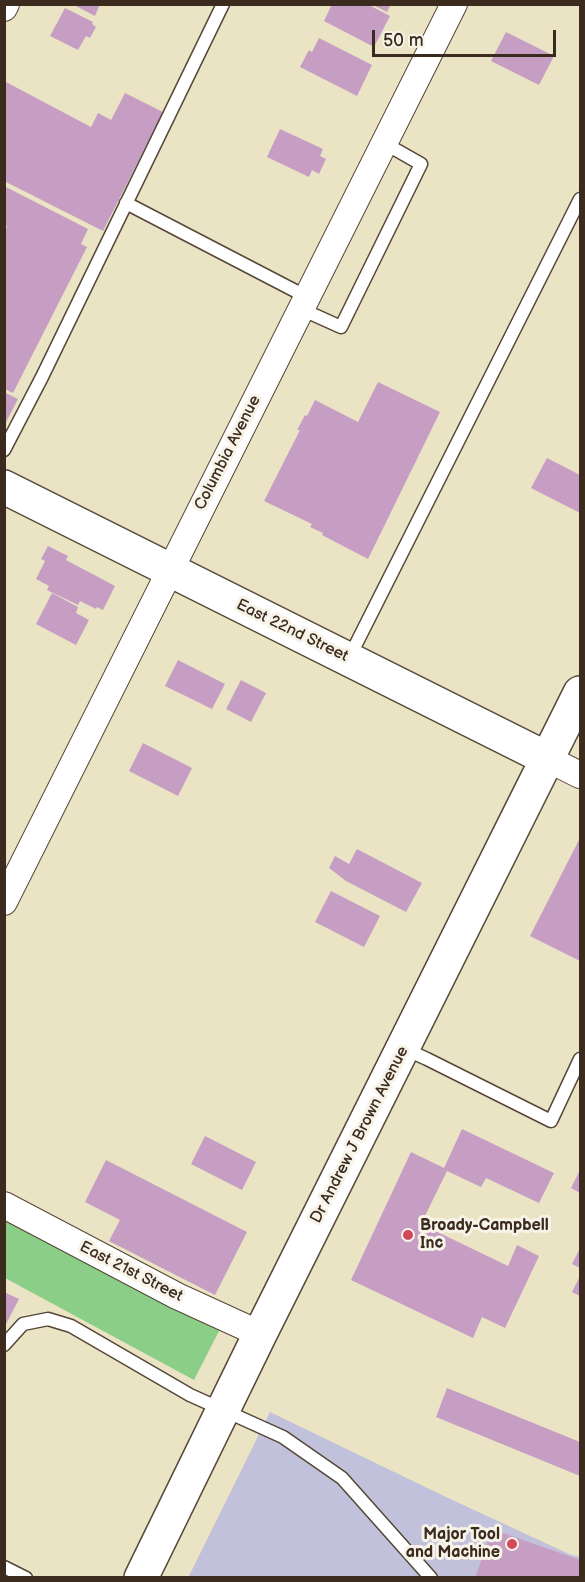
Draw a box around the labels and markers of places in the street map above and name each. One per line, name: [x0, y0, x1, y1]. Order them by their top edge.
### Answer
place label: Broady-Campbell Inc: [420, 1216, 549, 1254]
marker: Broady-Campbell Inc: [401, 1228, 415, 1242]
place label: Major Tool and Machine: [406, 1525, 500, 1563]
marker: Major Tool and Machine: [505, 1537, 519, 1551]

